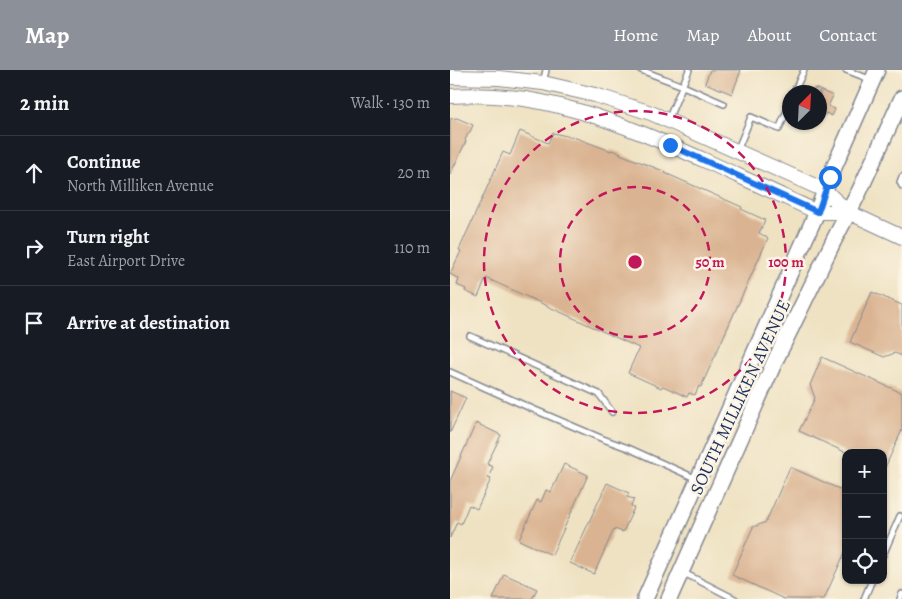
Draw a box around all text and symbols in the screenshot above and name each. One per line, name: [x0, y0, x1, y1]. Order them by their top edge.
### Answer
text: Map: [25, 19, 69, 51]
text: Home: [613, 23, 658, 47]
text: Map: [686, 23, 719, 47]
text: About: [747, 23, 791, 47]
text: Contact: [819, 23, 877, 47]
north arrow: [782, 85, 827, 130]
text: 2 min: [20, 89, 69, 117]
text: Walk · 130 m: [350, 92, 430, 114]
route end: [659, 134, 682, 157]
text: Continue: [67, 149, 141, 175]
icon: ahead: [20, 159, 48, 187]
text: 20 m: [397, 162, 430, 184]
route start: [819, 166, 842, 189]
text: North Milliken Avenue: [67, 175, 214, 197]
text: Turn right: [67, 224, 149, 250]
icon: right: [20, 234, 48, 262]
text: 110 m: [394, 237, 430, 259]
text: East Airport Drive: [67, 250, 185, 272]
text: 50 m: [695, 252, 725, 272]
text: 100 m: [768, 252, 804, 272]
centre of rings: [626, 253, 644, 271]
street label: SOUTH MILLIKEN AVENUE: [684, 296, 796, 498]
icon: arrive: [20, 309, 48, 337]
text: Arrive at destination: [67, 310, 230, 336]
map controls: [842, 449, 887, 584]
button: +: [842, 449, 887, 494]
button: −: [842, 494, 887, 539]
button: locate: [842, 539, 887, 584]

